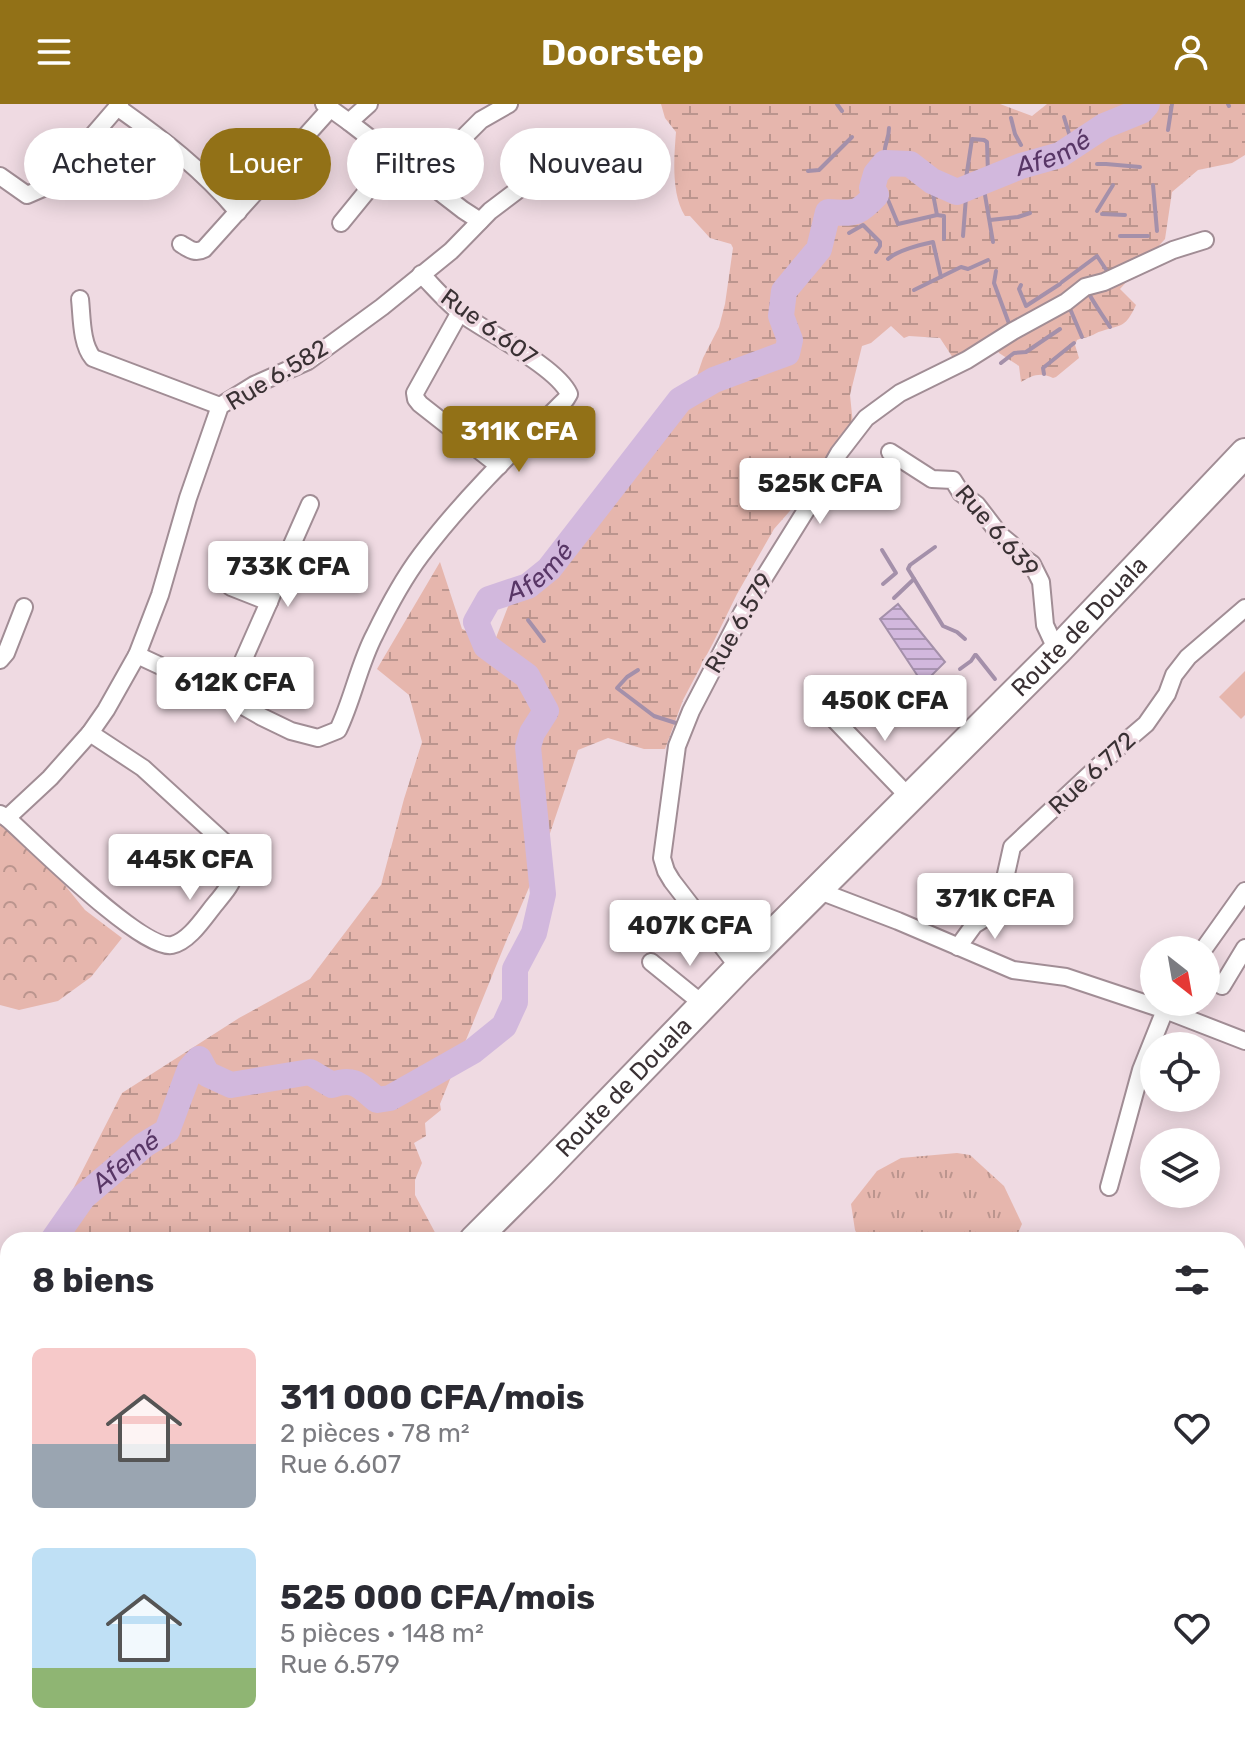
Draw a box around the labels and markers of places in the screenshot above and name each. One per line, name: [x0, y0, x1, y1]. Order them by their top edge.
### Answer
pin: 311K CFA: [436, 406, 602, 474]
pin: 525K CFA: [737, 458, 903, 526]
pin: 733K CFA: [205, 541, 371, 609]
pin: 612K CFA: [152, 657, 318, 725]
pin: 450K CFA: [802, 675, 968, 743]
pin: 445K CFA: [107, 834, 273, 902]
pin: 371K CFA: [912, 873, 1078, 941]
pin: 407K CFA: [607, 900, 773, 968]

